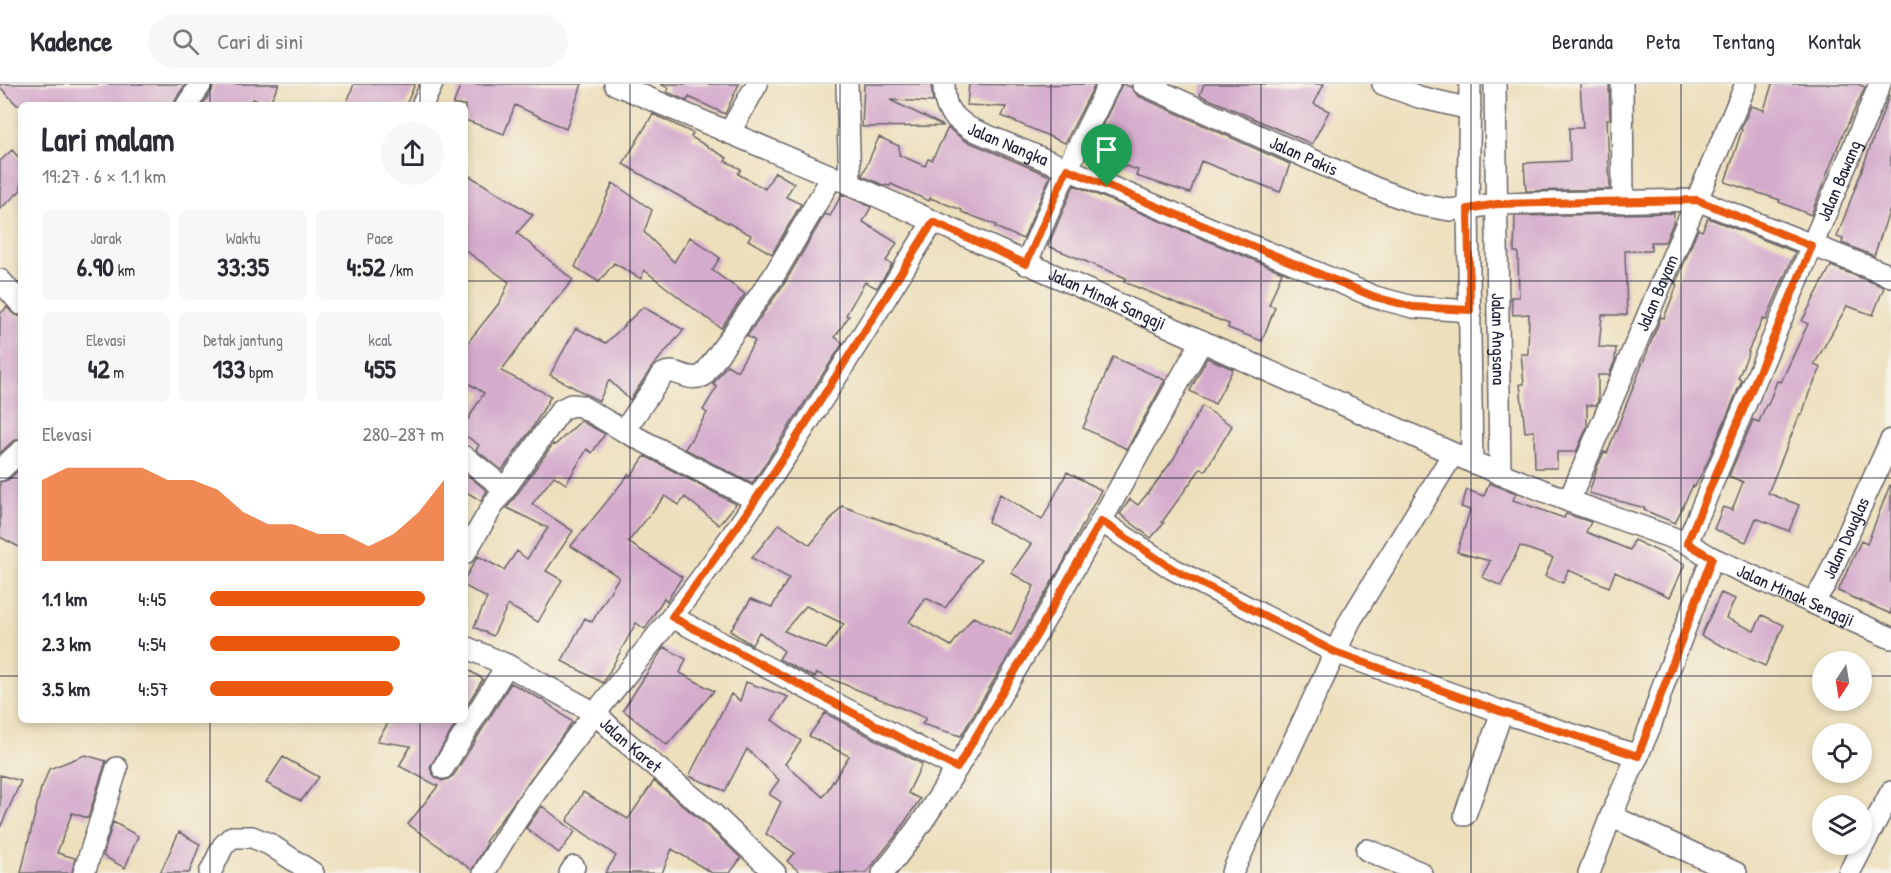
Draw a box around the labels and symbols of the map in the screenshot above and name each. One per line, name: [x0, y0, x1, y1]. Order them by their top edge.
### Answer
street label: Jalan Nangka: [964, 116, 1052, 172]
pin: [1081, 124, 1132, 186]
street label: Jalan Pakis: [1266, 129, 1342, 182]
street label: Jalan Bawang: [1811, 136, 1867, 225]
street label: Jalan Bayam: [1630, 251, 1684, 335]
street label: Jalan Minak Sangaji: [1045, 261, 1170, 336]
street label: Jalan Angsana: [1486, 293, 1512, 385]
street label: Jalan Douglas: [1816, 493, 1875, 583]
street label: Jalan Minak Sengaji: [1733, 558, 1858, 632]
north arrow: [1812, 651, 1872, 711]
street label: Jalan Karet: [594, 711, 668, 779]

